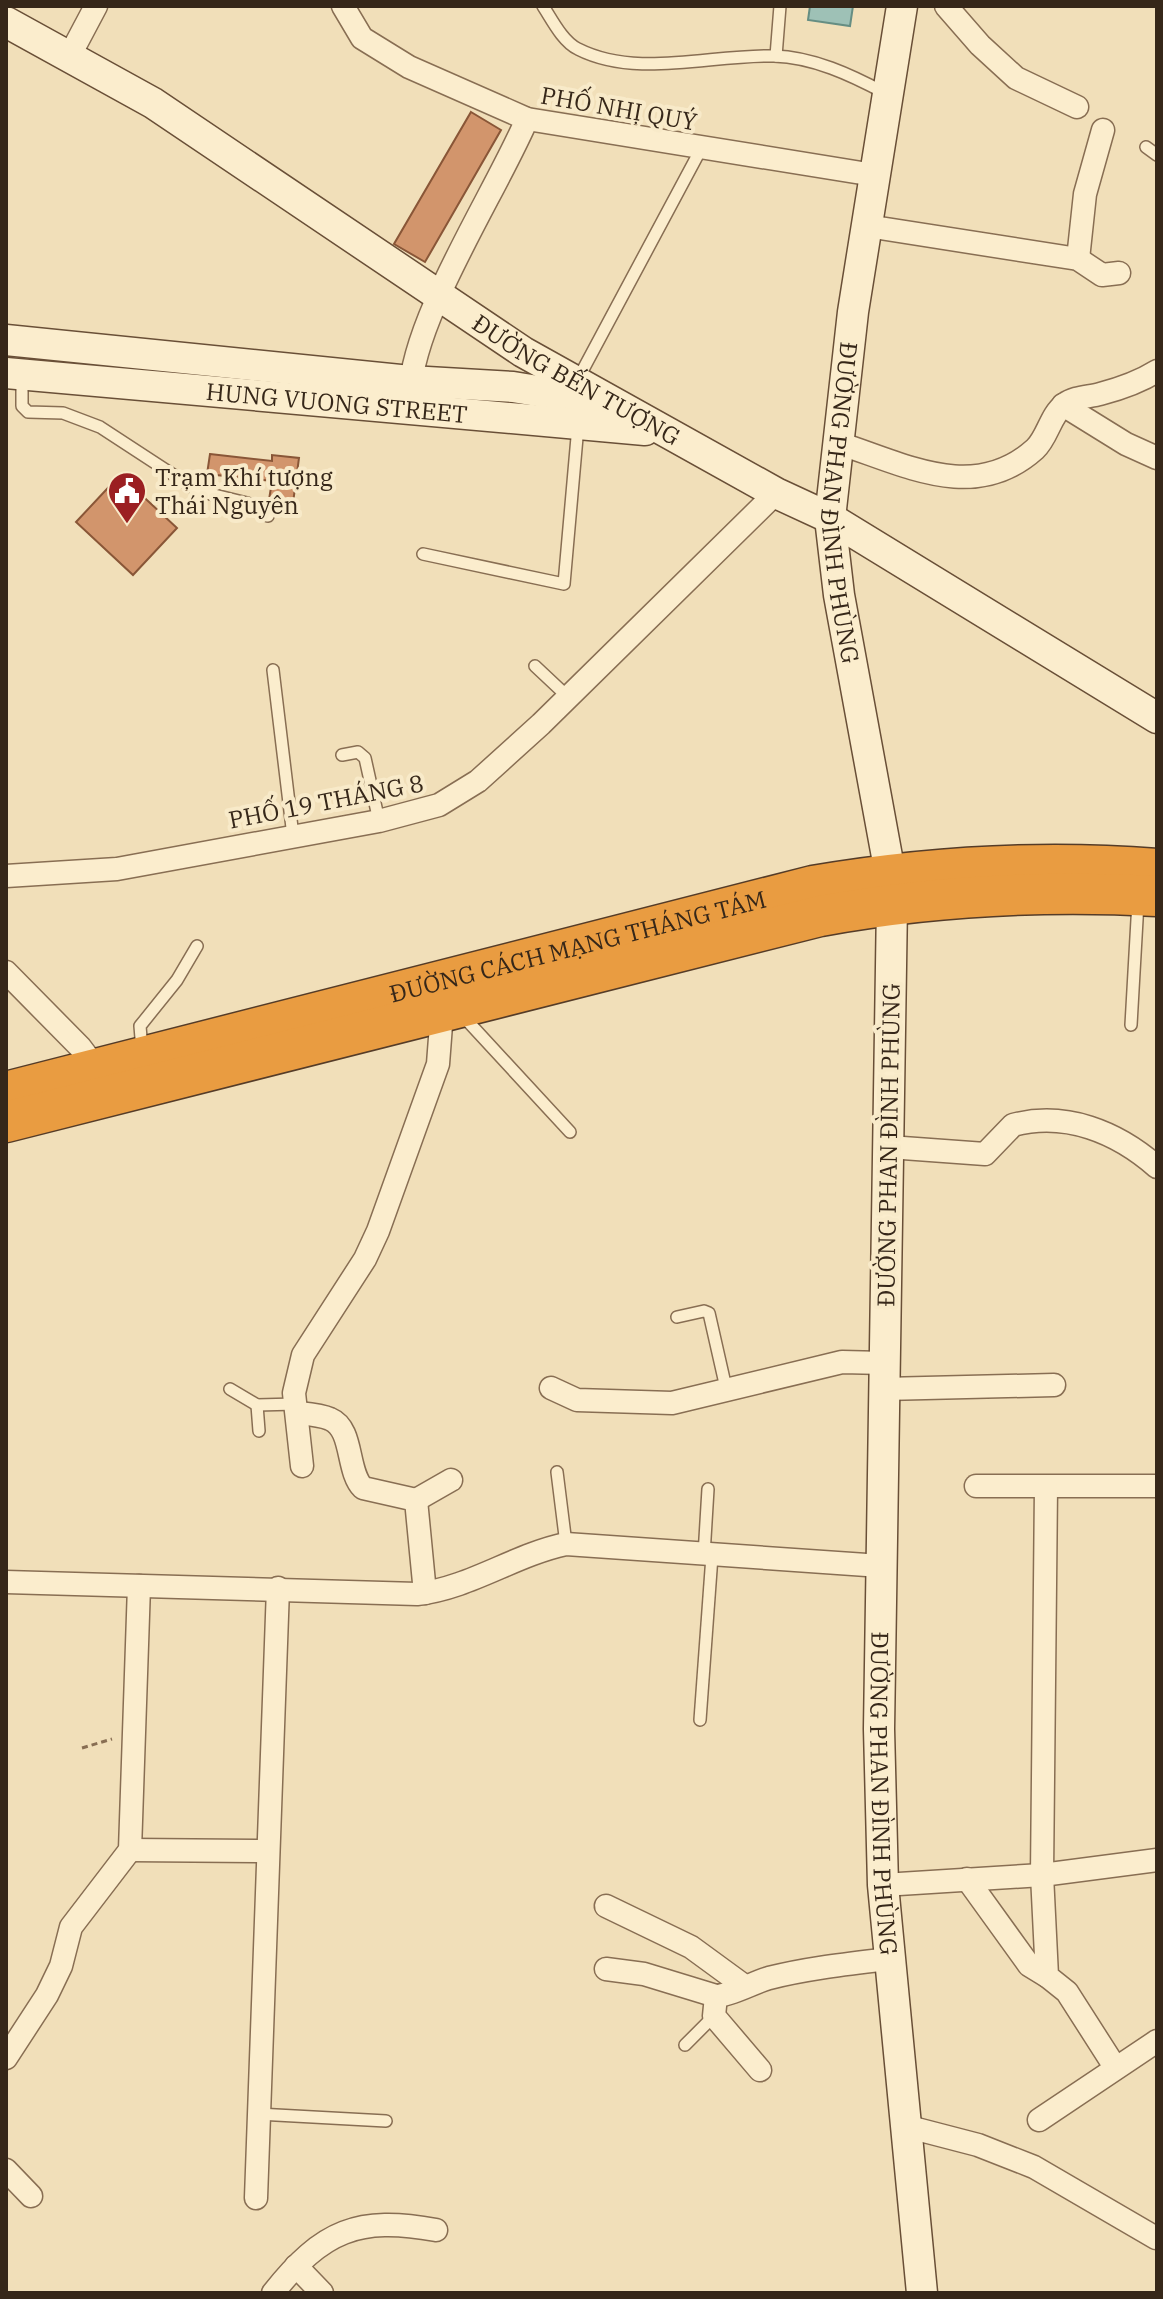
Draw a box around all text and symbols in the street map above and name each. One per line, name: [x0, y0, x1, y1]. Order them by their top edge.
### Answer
street label: PHỐ NHỊ QUÝ: [538, 77, 700, 137]
street label: ĐƯỜNG BẾN TƯỢNG: [466, 307, 686, 453]
street label: ĐƯỜNG PHAN ĐÌNH PHÙNG: [813, 340, 867, 666]
street label: HUNG VUONG STREET: [205, 375, 469, 430]
place label: Trạm Khí tượng Thái Nguyên: [155, 461, 333, 521]
public building icon: Trạm Khí tượng Thái Nguyên: [106, 470, 148, 525]
street label: PHỐ 19 THÁNG 8: [225, 764, 426, 836]
street label: ĐƯỜNG CÁCH MẠNG THÁNG TÁM: [386, 883, 769, 1010]
street label: ĐƯỜNG PHAN ĐÌNH PHÙNG: [869, 983, 907, 1307]
street label: ĐƯỜNG PHAN ĐÌNH PHÙNG: [863, 1631, 906, 1957]

